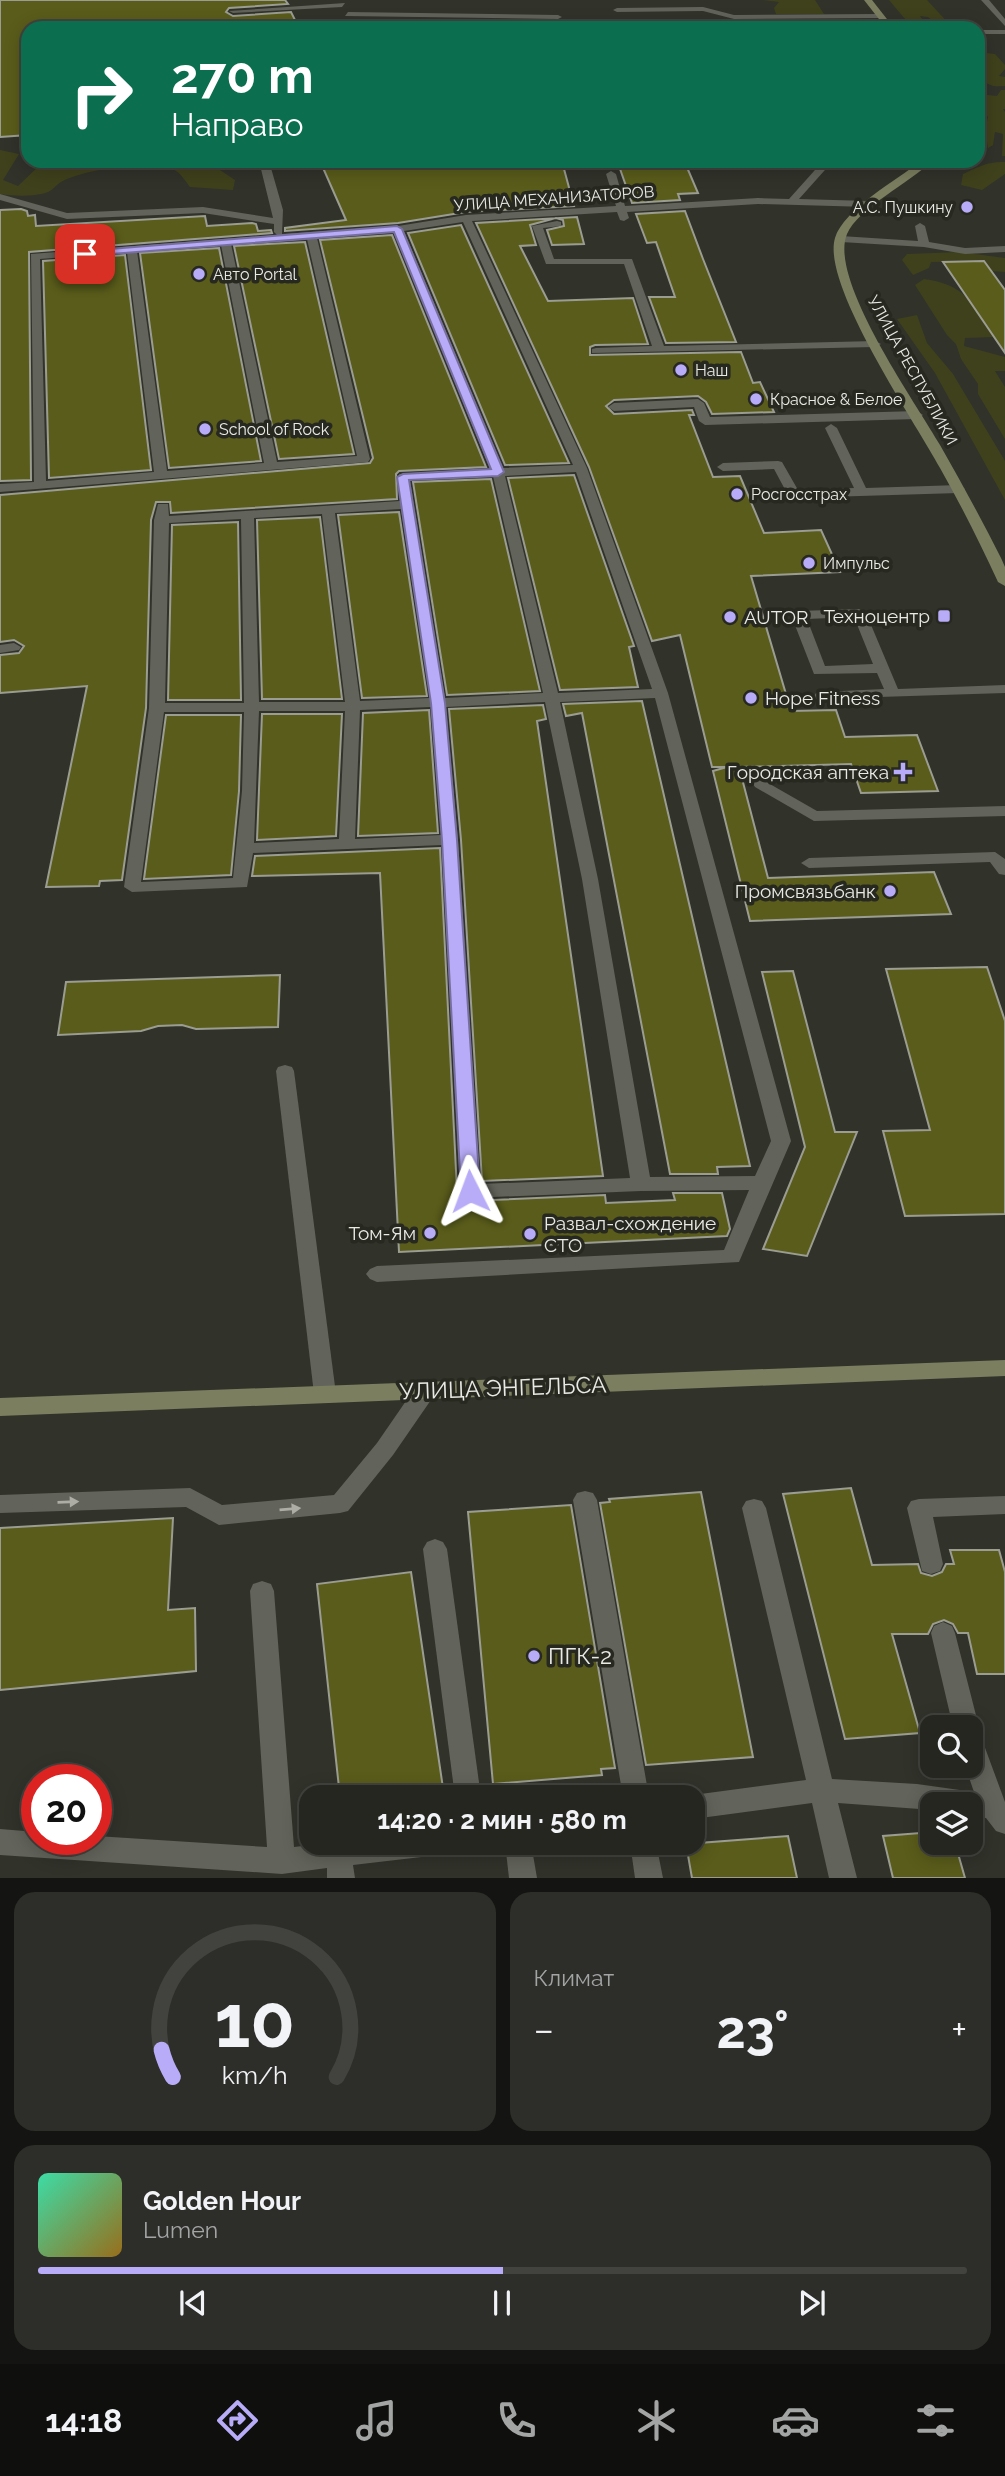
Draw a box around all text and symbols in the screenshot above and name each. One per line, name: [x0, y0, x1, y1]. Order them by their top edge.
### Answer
text: 270 m: [171, 47, 314, 104]
icon: right: [56, 49, 147, 140]
text: Направо: [171, 106, 303, 143]
street label: УЛИЦА МЕХАНИЗАТОРОВ: [453, 182, 655, 215]
place label: А.С. Пушкину: [853, 198, 953, 217]
marker: А.С. Пушкину: [959, 199, 975, 215]
pin: [55, 224, 115, 284]
icon: arrive: [66, 235, 104, 273]
place label: Авто Portal: [213, 265, 298, 284]
marker: Авто Portal: [191, 266, 207, 282]
street label: УЛИЦА РЕСПУБЛИКИ: [864, 292, 962, 448]
place label: Наш: [695, 361, 728, 380]
marker: Наш: [673, 362, 689, 378]
place label: Красное & Белое: [770, 390, 902, 409]
marker: Красное & Белое: [748, 391, 764, 407]
place label: School of Rock: [219, 420, 330, 439]
marker: School of Rock: [197, 421, 213, 437]
place label: Росгосстрах: [751, 485, 847, 504]
marker: Росгосстрах: [729, 486, 745, 502]
place label: Импульс: [823, 554, 890, 573]
marker: Импульс: [801, 555, 817, 571]
place label: Техноцентр: [823, 605, 930, 627]
place label: AUTOR: [744, 606, 808, 628]
marker: Техноцентр: [936, 608, 952, 624]
marker: AUTOR: [722, 609, 738, 625]
place label: Hope Fitness: [765, 687, 880, 709]
marker: Hope Fitness: [743, 690, 759, 706]
place label: Городская аптека: [727, 761, 889, 783]
marker: Городская аптека: [895, 764, 911, 780]
place label: Промсвязьбанк: [735, 880, 876, 902]
marker: Промсвязьбанк: [882, 883, 898, 899]
position arrow: [433, 1154, 507, 1228]
place label: Развал-схождение СТО: [544, 1212, 716, 1256]
place label: Том-Ям: [348, 1222, 416, 1244]
marker: Том-Ям: [422, 1225, 438, 1241]
marker: Развал-схождение СТО: [522, 1226, 538, 1242]
street label: УЛИЦА ЭНГЕЛЬСА: [399, 1370, 607, 1405]
one-way arrow: [57, 1496, 79, 1507]
one-way arrow: [279, 1503, 301, 1514]
place label: ПГК-2: [548, 1642, 612, 1669]
marker: ПГК-2: [526, 1648, 542, 1664]
map controls: [920, 1715, 983, 1855]
button: search: [920, 1715, 983, 1778]
speed limit sign: 20: [21, 1764, 112, 1855]
button: layers: [920, 1792, 983, 1855]
text: 14:20 · 2 мин · 580 m: [377, 1805, 627, 1835]
text: Климат: [534, 1964, 614, 1991]
text: 10: [214, 1980, 295, 2065]
text: 23°: [716, 1999, 789, 2060]
text: −: [534, 2007, 554, 2052]
text: +: [951, 2007, 967, 2052]
text: km/h: [222, 2060, 288, 2090]
text: Golden Hour: [143, 2186, 301, 2216]
text: Lumen: [143, 2216, 218, 2243]
icon: previous: [174, 2284, 212, 2322]
icon: pause: [483, 2284, 521, 2322]
icon: next: [793, 2284, 831, 2322]
icon: directions: [213, 2396, 262, 2445]
icon: music: [352, 2396, 401, 2445]
icon: phone: [492, 2396, 541, 2445]
icon: climate: [632, 2396, 681, 2445]
icon: car: [771, 2396, 820, 2445]
icon: filters: [911, 2396, 960, 2445]
text: 14:18: [45, 2402, 122, 2439]

